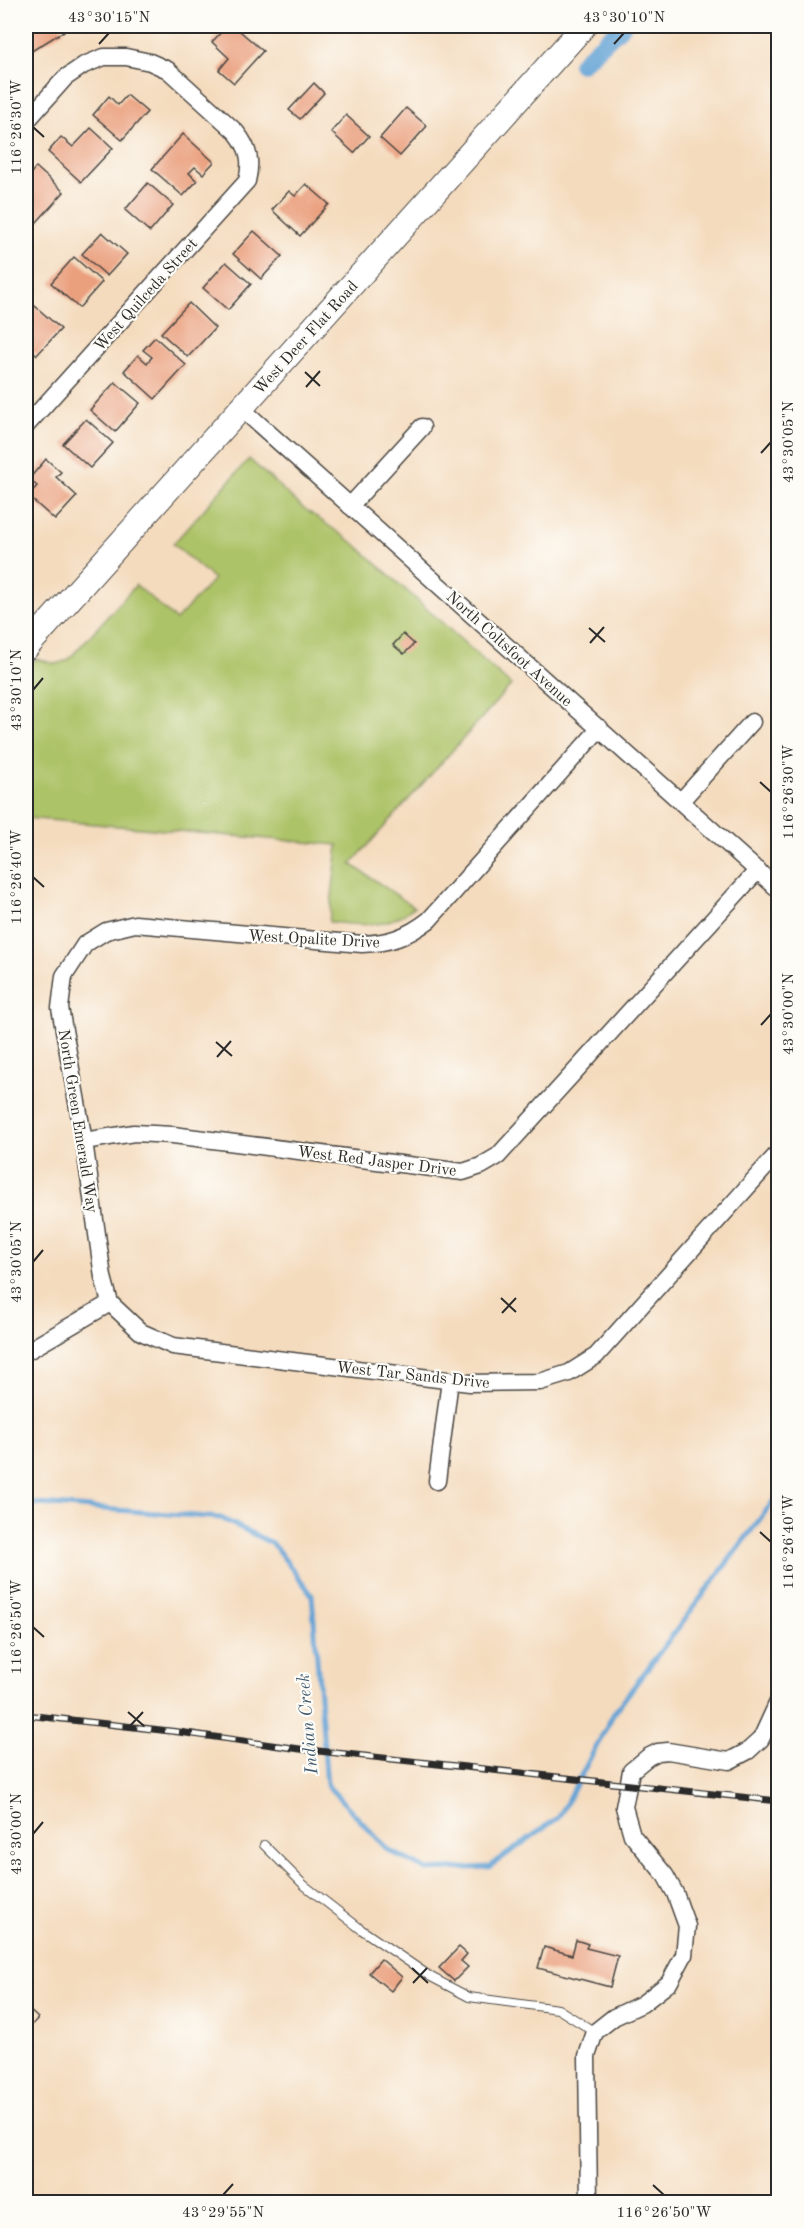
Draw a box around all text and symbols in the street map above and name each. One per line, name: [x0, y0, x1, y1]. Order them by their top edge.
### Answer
text: 43°30'15"N: [68, 11, 150, 26]
text: 43°30'10"N: [583, 11, 665, 26]
text: 116°26'30"W: [10, 79, 25, 175]
street label: West Quilceda Street: [92, 236, 201, 355]
street label: West Deer Flat Road: [251, 278, 362, 398]
text: 43°30'05"N: [782, 401, 797, 483]
street label: North Coltsfoot Avenue: [443, 589, 575, 710]
text: 43°30'10"N: [10, 649, 25, 731]
text: 116°26'30"W: [782, 744, 797, 840]
text: 116°26'40"W: [10, 829, 25, 925]
street label: West Opalite Drive: [248, 929, 380, 951]
text: 43°30'00"N: [782, 973, 797, 1055]
street label: North Green Emerald Way: [55, 1028, 100, 1215]
street label: West Red Jasper Drive: [296, 1144, 457, 1180]
text: 43°30'05"N: [10, 1221, 25, 1303]
street label: West Tar Sands Drive: [335, 1360, 490, 1392]
text: 116°26'40"W: [782, 1494, 797, 1590]
text: 116°26'50"W: [10, 1579, 25, 1675]
water label: Indian Creek: [295, 1672, 321, 1776]
text: 43°30'00"N: [10, 1793, 25, 1875]
text: 43°29'55"N: [182, 2206, 264, 2221]
text: 116°26'50"W: [616, 2206, 712, 2221]

